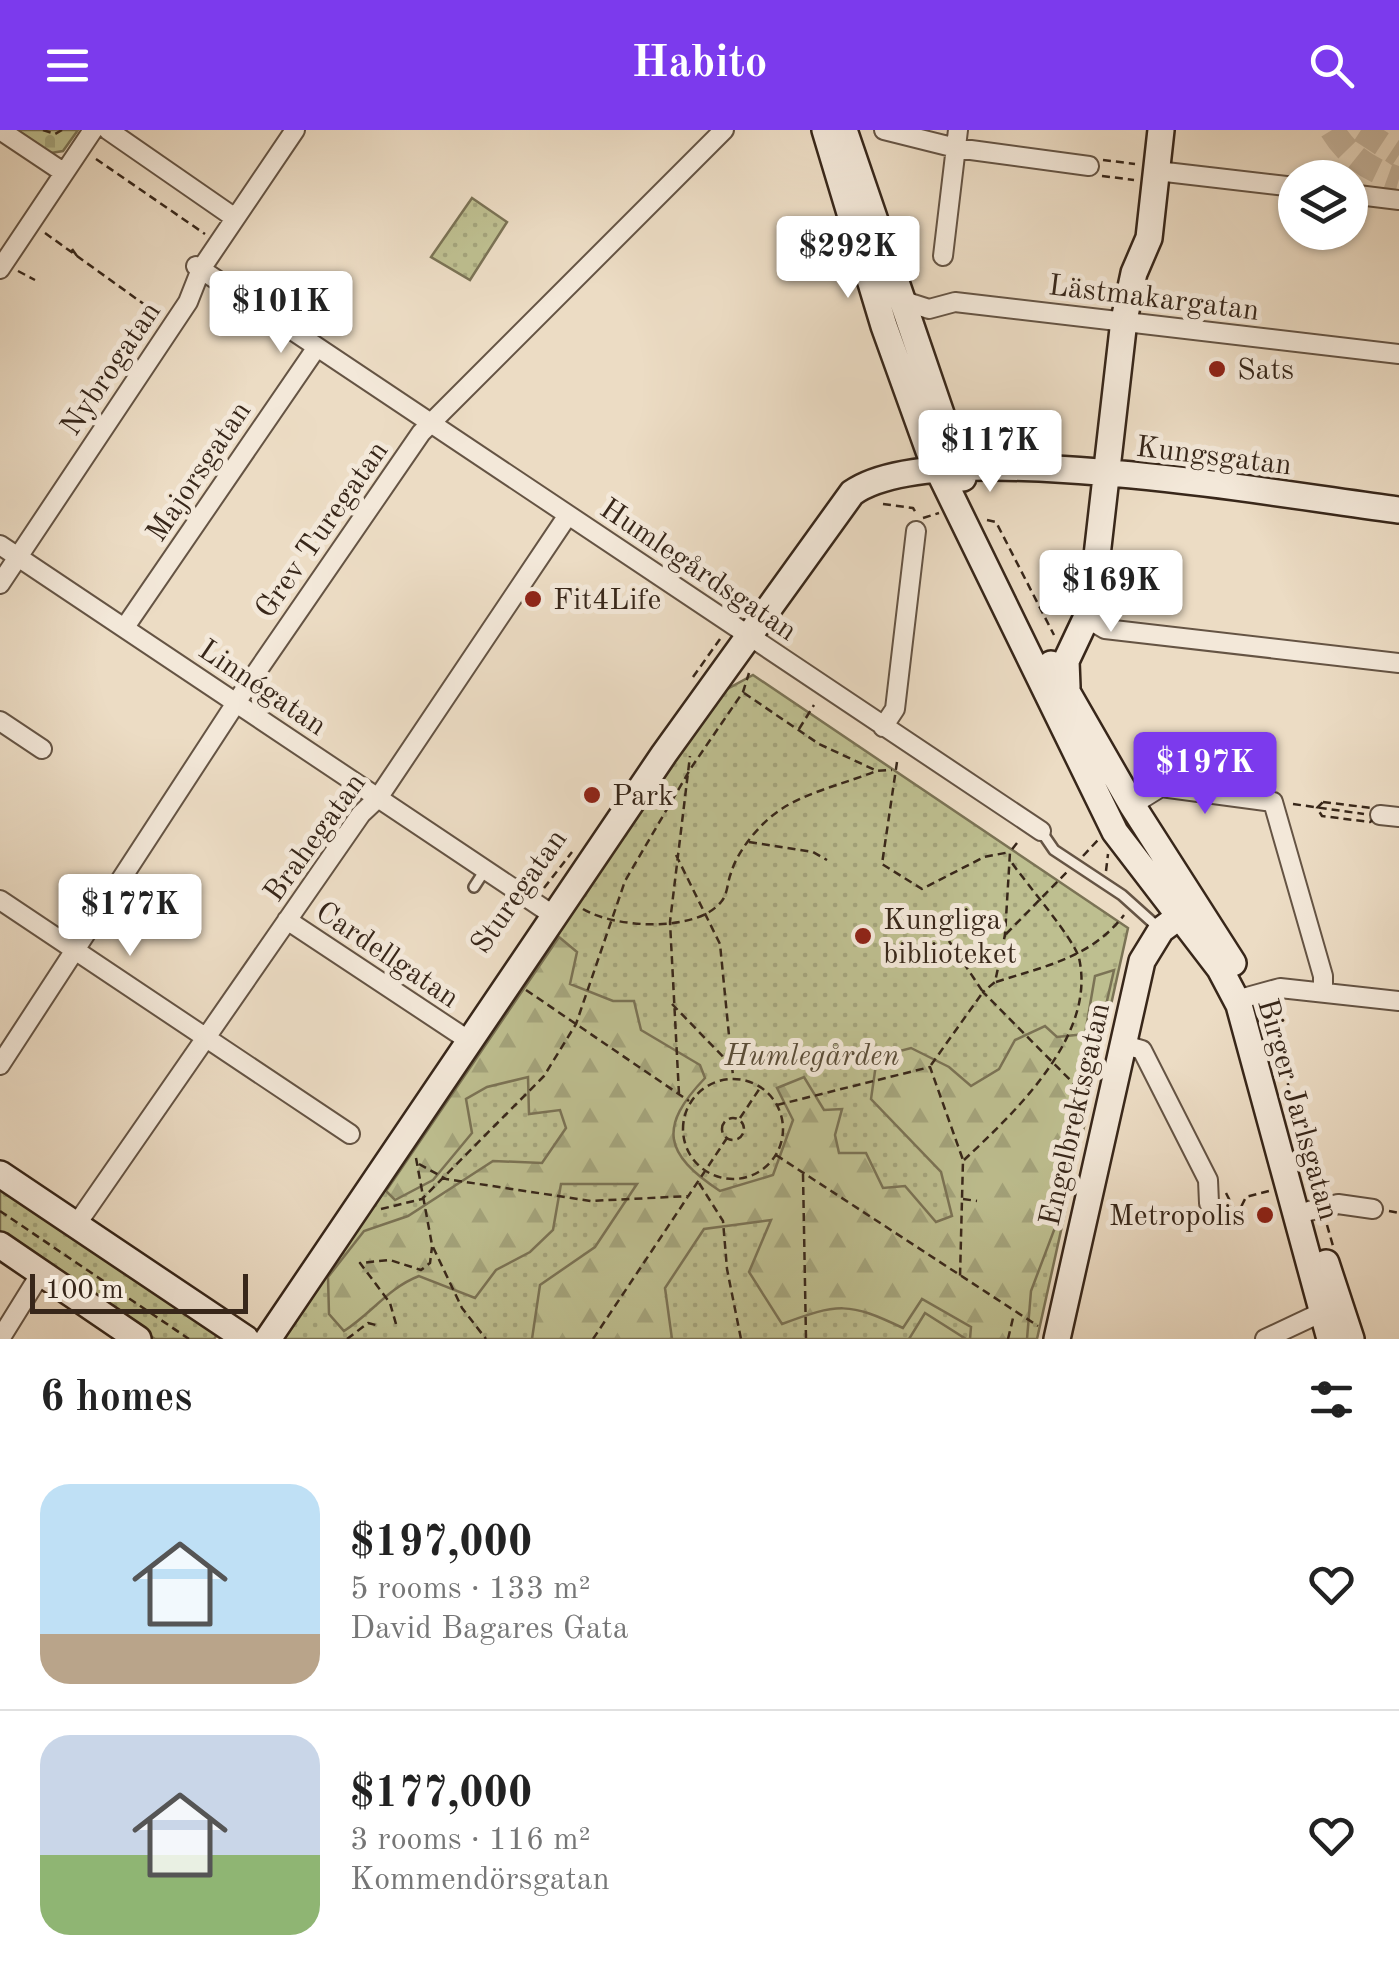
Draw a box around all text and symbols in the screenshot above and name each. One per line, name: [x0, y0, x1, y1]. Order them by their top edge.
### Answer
icon: menu: [40, 38, 95, 93]
icon: search: [1304, 38, 1359, 93]
text: Habito: [631, 42, 768, 87]
map controls: [1278, 160, 1368, 250]
button: layers: [1278, 160, 1368, 250]
pin: $292K: [778, 216, 918, 301]
text: $292K: [799, 232, 897, 264]
pin: $101K: [211, 271, 351, 356]
street label: Lästmakargatan: [1047, 271, 1261, 327]
text: $101K: [232, 287, 330, 319]
street label: Nybrogatan: [56, 297, 167, 441]
place label: Sats: [1237, 356, 1294, 386]
marker: Sats: [1206, 358, 1228, 380]
street label: Majorsgatan: [142, 396, 257, 548]
pin: $117K: [920, 410, 1060, 495]
text: $117K: [941, 426, 1039, 458]
street label: Kungsgatan: [1134, 433, 1293, 481]
street label: Grev Turegatan: [251, 436, 395, 624]
street label: Humlegårdsgatan: [594, 494, 802, 647]
pin: $169K: [1041, 550, 1181, 635]
text: $169K: [1062, 566, 1160, 598]
place label: Fit4Life: [553, 586, 661, 616]
marker: Fit4Life: [522, 588, 544, 610]
street label: Linnégatan: [193, 635, 331, 742]
pin: $197K: [1135, 732, 1275, 817]
text: $197K: [1156, 748, 1254, 780]
street label: Brahegatan: [259, 768, 372, 908]
place label: Park: [612, 782, 674, 812]
marker: Park: [581, 784, 603, 806]
street label: Sturegatan: [466, 825, 573, 960]
pin: $177K: [60, 874, 200, 959]
text: $177K: [81, 890, 179, 922]
street label: Cardellgatan: [310, 897, 464, 1014]
place label: Kungliga biblioteket: [883, 906, 1017, 970]
marker: Kungliga biblioteket: [852, 925, 874, 947]
street label: Birger Jarlsgatan: [1251, 995, 1343, 1224]
street label: Engelbrektsgatan: [1036, 1000, 1116, 1229]
park label: Humlegården: [723, 1042, 900, 1072]
place label: Metropolis: [1109, 1202, 1245, 1232]
marker: Metropolis: [1254, 1204, 1276, 1226]
scale bar: [30, 1269, 248, 1314]
text: 100 m: [45, 1277, 124, 1305]
icon: filters: [1304, 1372, 1359, 1427]
text: 6 homes: [40, 1378, 192, 1420]
text: $197,000: [350, 1523, 532, 1565]
icon: home: [120, 1524, 240, 1644]
icon: heart: [1304, 1557, 1359, 1612]
text: 5 rooms · 133 m²: [350, 1574, 591, 1606]
text: David Bagares Gata: [350, 1614, 629, 1646]
text: $177,000: [350, 1774, 532, 1816]
icon: home: [120, 1775, 240, 1895]
icon: heart: [1304, 1808, 1359, 1863]
text: 3 rooms · 116 m²: [350, 1825, 591, 1857]
text: Kommendörsgatan: [350, 1865, 610, 1897]

